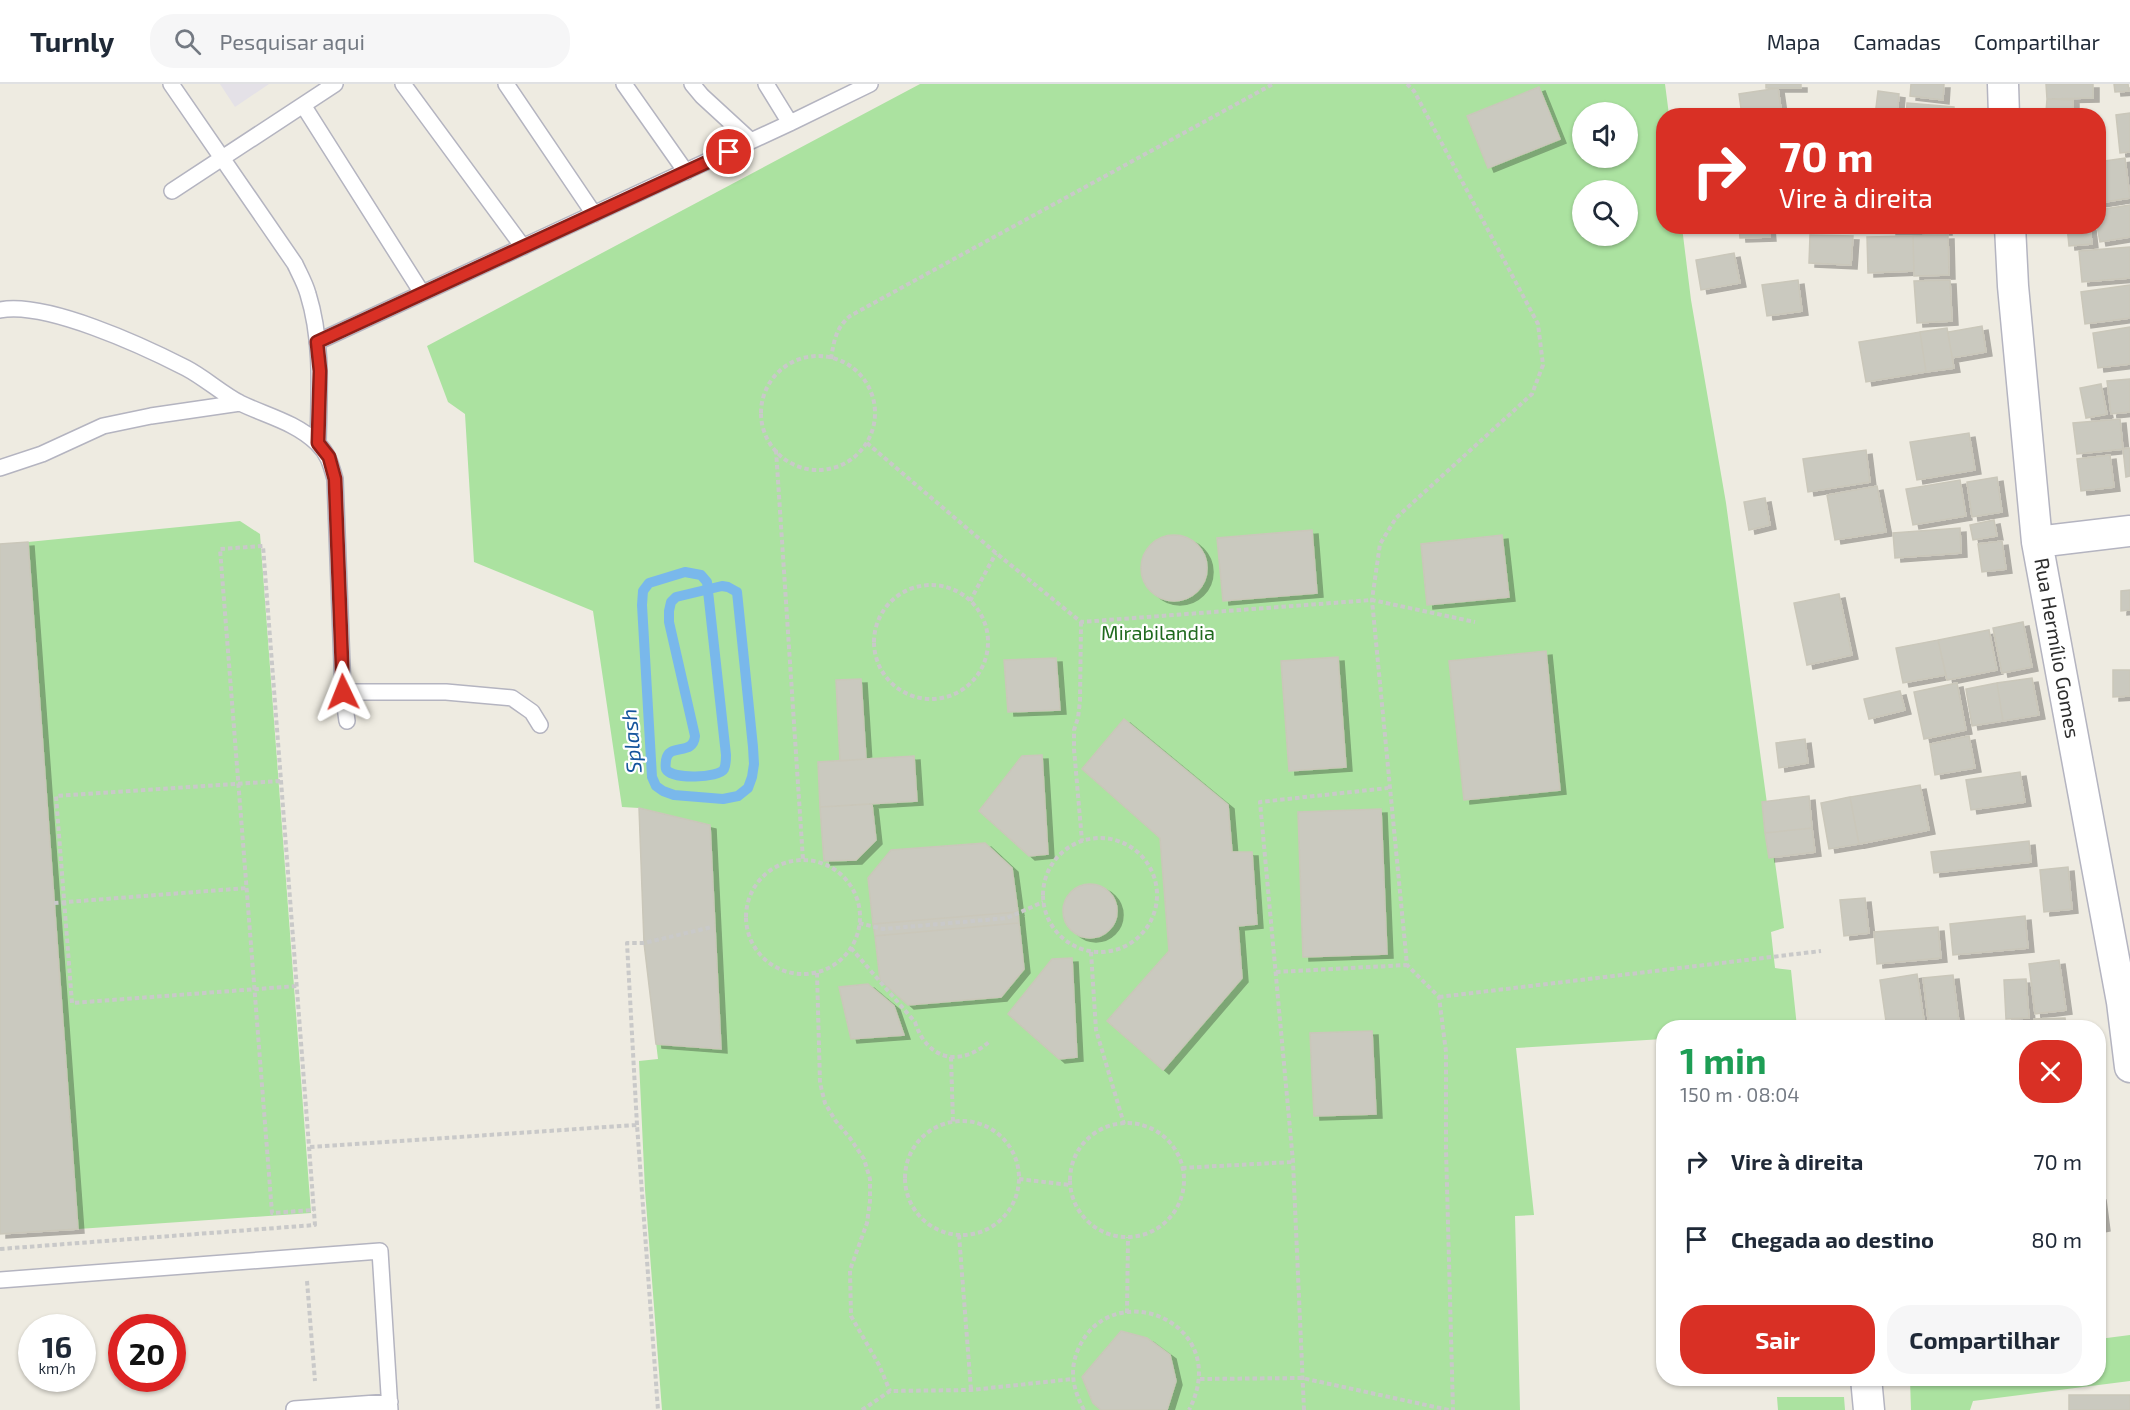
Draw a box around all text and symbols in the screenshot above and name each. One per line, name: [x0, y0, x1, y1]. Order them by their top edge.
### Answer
search box: [150, 14, 570, 68]
text: Turnly: [30, 24, 114, 58]
icon: search: [171, 25, 204, 58]
text: Pesquisar aqui: [219, 28, 365, 54]
text: Mapa: [1767, 29, 1820, 54]
text: Camadas: [1853, 29, 1941, 54]
text: Compartilhar: [1974, 29, 2100, 54]
map controls: [1572, 102, 1638, 246]
button: sound: [1572, 102, 1638, 168]
pin: [703, 126, 754, 177]
text: 70 m: [1779, 130, 1874, 180]
icon: right: [1680, 132, 1758, 210]
icon: arrive: [712, 135, 745, 168]
button: search: [1572, 180, 1638, 246]
text: Vire à direita: [1779, 181, 1933, 213]
street label: Rua Hermílio Gomes: [2030, 556, 2086, 740]
park label: Mirabilandia: [1101, 620, 1215, 644]
position arrow: [311, 660, 375, 724]
water label: Splash: [615, 708, 646, 774]
text: 1 min: [1680, 1038, 1767, 1081]
button: close: [2019, 1040, 2082, 1103]
text: 150 m · 08:04: [1680, 1082, 1800, 1106]
icon: right: [1680, 1145, 1713, 1178]
text: Vire à direita: [1731, 1148, 1863, 1174]
text: 70 m: [2033, 1148, 2082, 1174]
icon: arrive: [1680, 1223, 1713, 1256]
text: Chegada ao destino: [1731, 1226, 1934, 1252]
text: 80 m: [2031, 1226, 2082, 1252]
button: Sair: [1680, 1305, 1875, 1374]
button: Compartilhar: [1887, 1305, 2082, 1374]
speed limit sign: 20: [108, 1314, 186, 1392]
text: 16: [42, 1328, 72, 1364]
text: km/h: [38, 1359, 76, 1377]

